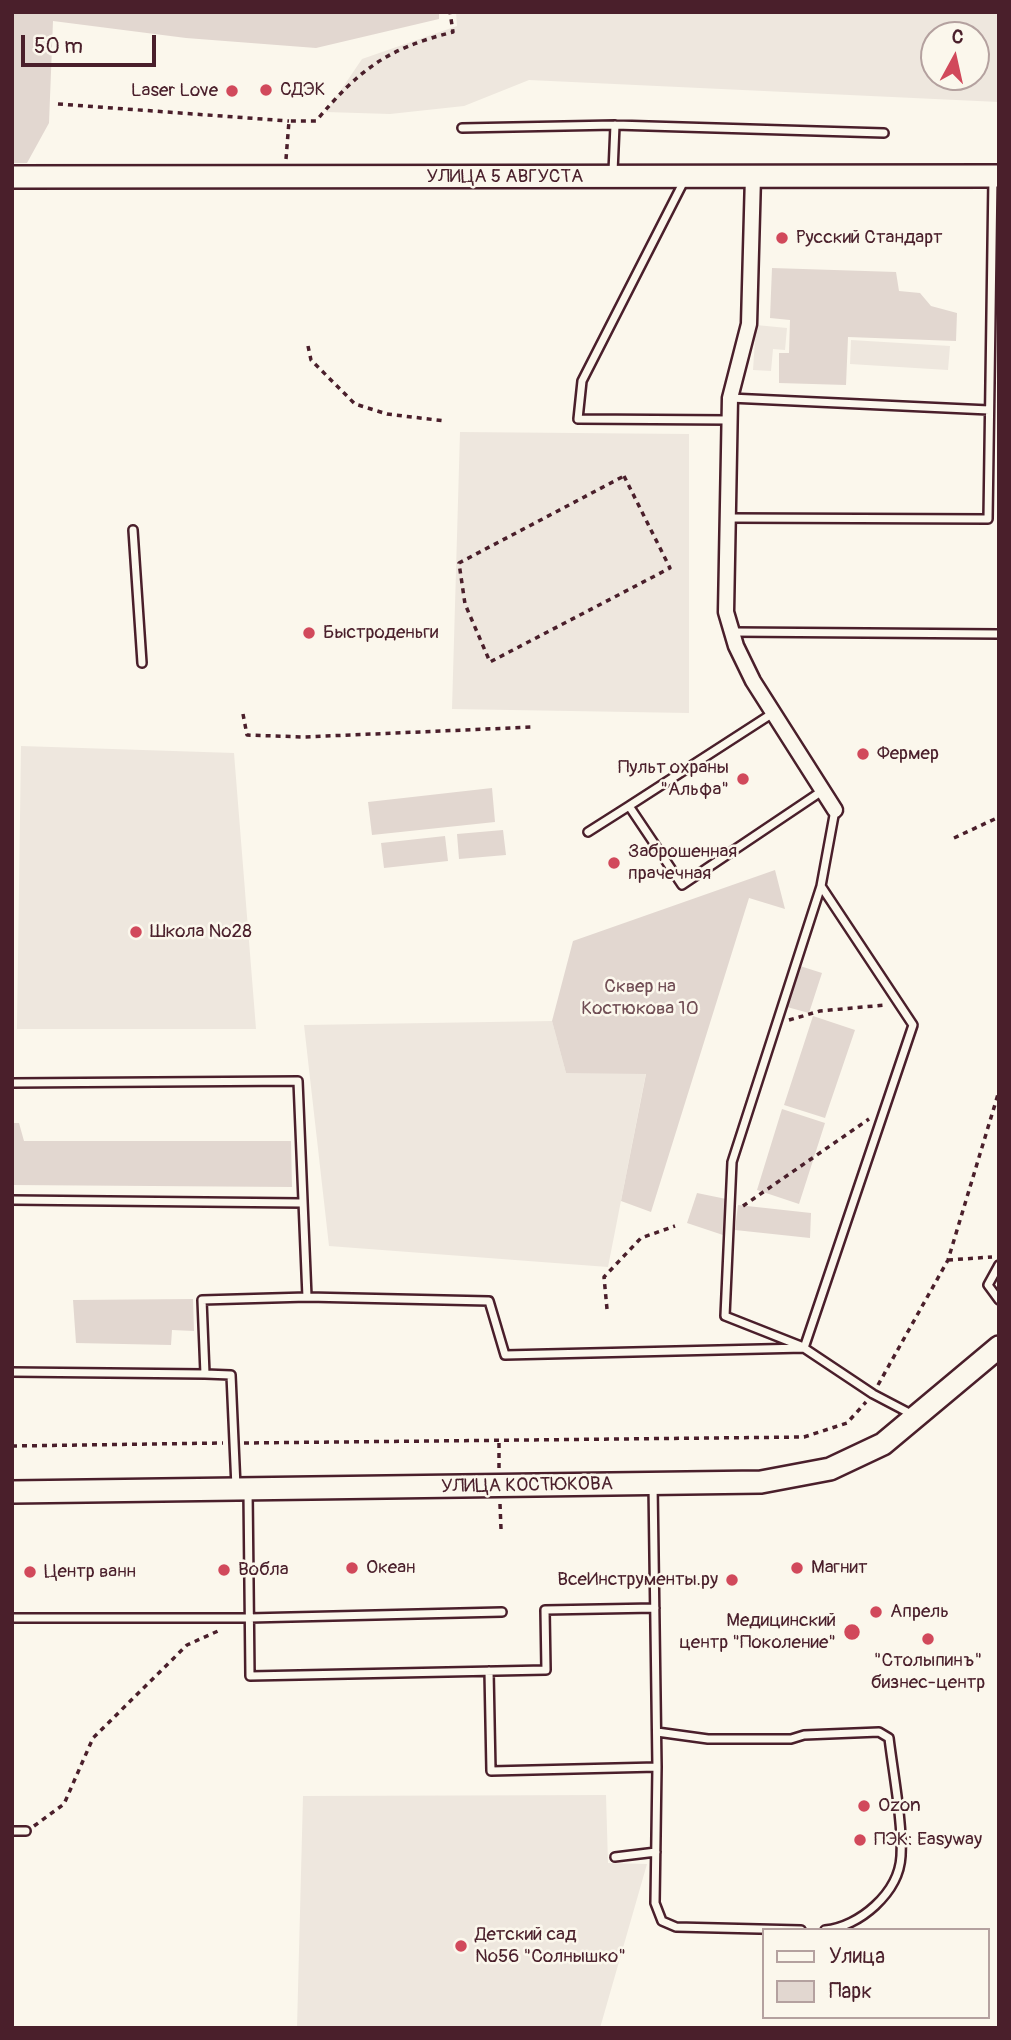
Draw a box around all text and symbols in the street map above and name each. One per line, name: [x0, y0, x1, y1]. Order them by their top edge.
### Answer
scale bar: [24, 21, 159, 65]
north arrow: [920, 21, 990, 91]
text: С: [950, 24, 965, 50]
text: 50 m: [34, 33, 83, 60]
place label: СДЭК: [280, 79, 325, 101]
place label: Laser Love: [131, 80, 218, 102]
marker: СДЭК: [258, 82, 274, 98]
marker: Laser Love: [224, 83, 240, 99]
street label: УЛИЦА 5 АВГУСТА: [427, 166, 583, 188]
place label: Русский Стандарт: [796, 227, 943, 249]
marker: Русский Стандарт: [774, 230, 790, 246]
place label: Быстроденьги: [323, 622, 439, 644]
marker: Быстроденьги: [301, 625, 317, 641]
place label: Фермер: [877, 743, 939, 765]
marker: Фермер: [855, 746, 871, 762]
place label: Пульт охраны "Альфа": [618, 757, 729, 801]
marker: Пульт охраны "Альфа": [735, 771, 751, 787]
place label: Заброшенная прачечная: [628, 841, 737, 885]
marker: Заброшенная прачечная: [606, 855, 622, 871]
place label: Школа №28: [150, 921, 252, 943]
marker: Школа №28: [128, 924, 144, 940]
park label: Сквер на Костюкова 10: [581, 976, 699, 1020]
street label: УЛИЦА КОСТЮКОВА: [441, 1473, 613, 1499]
place label: Океан: [366, 1557, 416, 1579]
place label: Магнит: [811, 1557, 867, 1579]
place label: Вобла: [238, 1559, 289, 1581]
marker: Океан: [344, 1560, 360, 1576]
marker: Магнит: [789, 1560, 805, 1576]
place label: Центр ванн: [44, 1561, 136, 1583]
marker: Вобла: [216, 1562, 232, 1578]
marker: Центр ванн: [22, 1564, 38, 1580]
place label: ВсеИнструменты.ру: [557, 1569, 718, 1591]
marker: ВсеИнструменты.ру: [724, 1572, 740, 1588]
place label: Апрель: [890, 1601, 949, 1623]
marker: Апрель: [868, 1604, 884, 1620]
place label: Медицинский центр "Поколение": [679, 1610, 836, 1654]
marker: Медицинский центр "Поколение": [842, 1622, 862, 1642]
marker: "Столыпинъ" бизнес-центр: [920, 1631, 936, 1647]
place label: "Столыпинъ" бизнес-центр: [871, 1650, 985, 1694]
place label: Ozon: [878, 1795, 921, 1817]
marker: Ozon: [856, 1798, 872, 1814]
place label: ПЭК: Easyway: [874, 1829, 982, 1851]
marker: ПЭК: Easyway: [852, 1832, 868, 1848]
place label: Детский сад №56 "Солнышко": [475, 1924, 626, 1968]
legend: [762, 1928, 990, 2019]
marker: Детский сад №56 "Солнышко": [453, 1938, 469, 1954]
text: Улица: [829, 1943, 885, 1970]
text: Парк: [829, 1978, 872, 2005]

